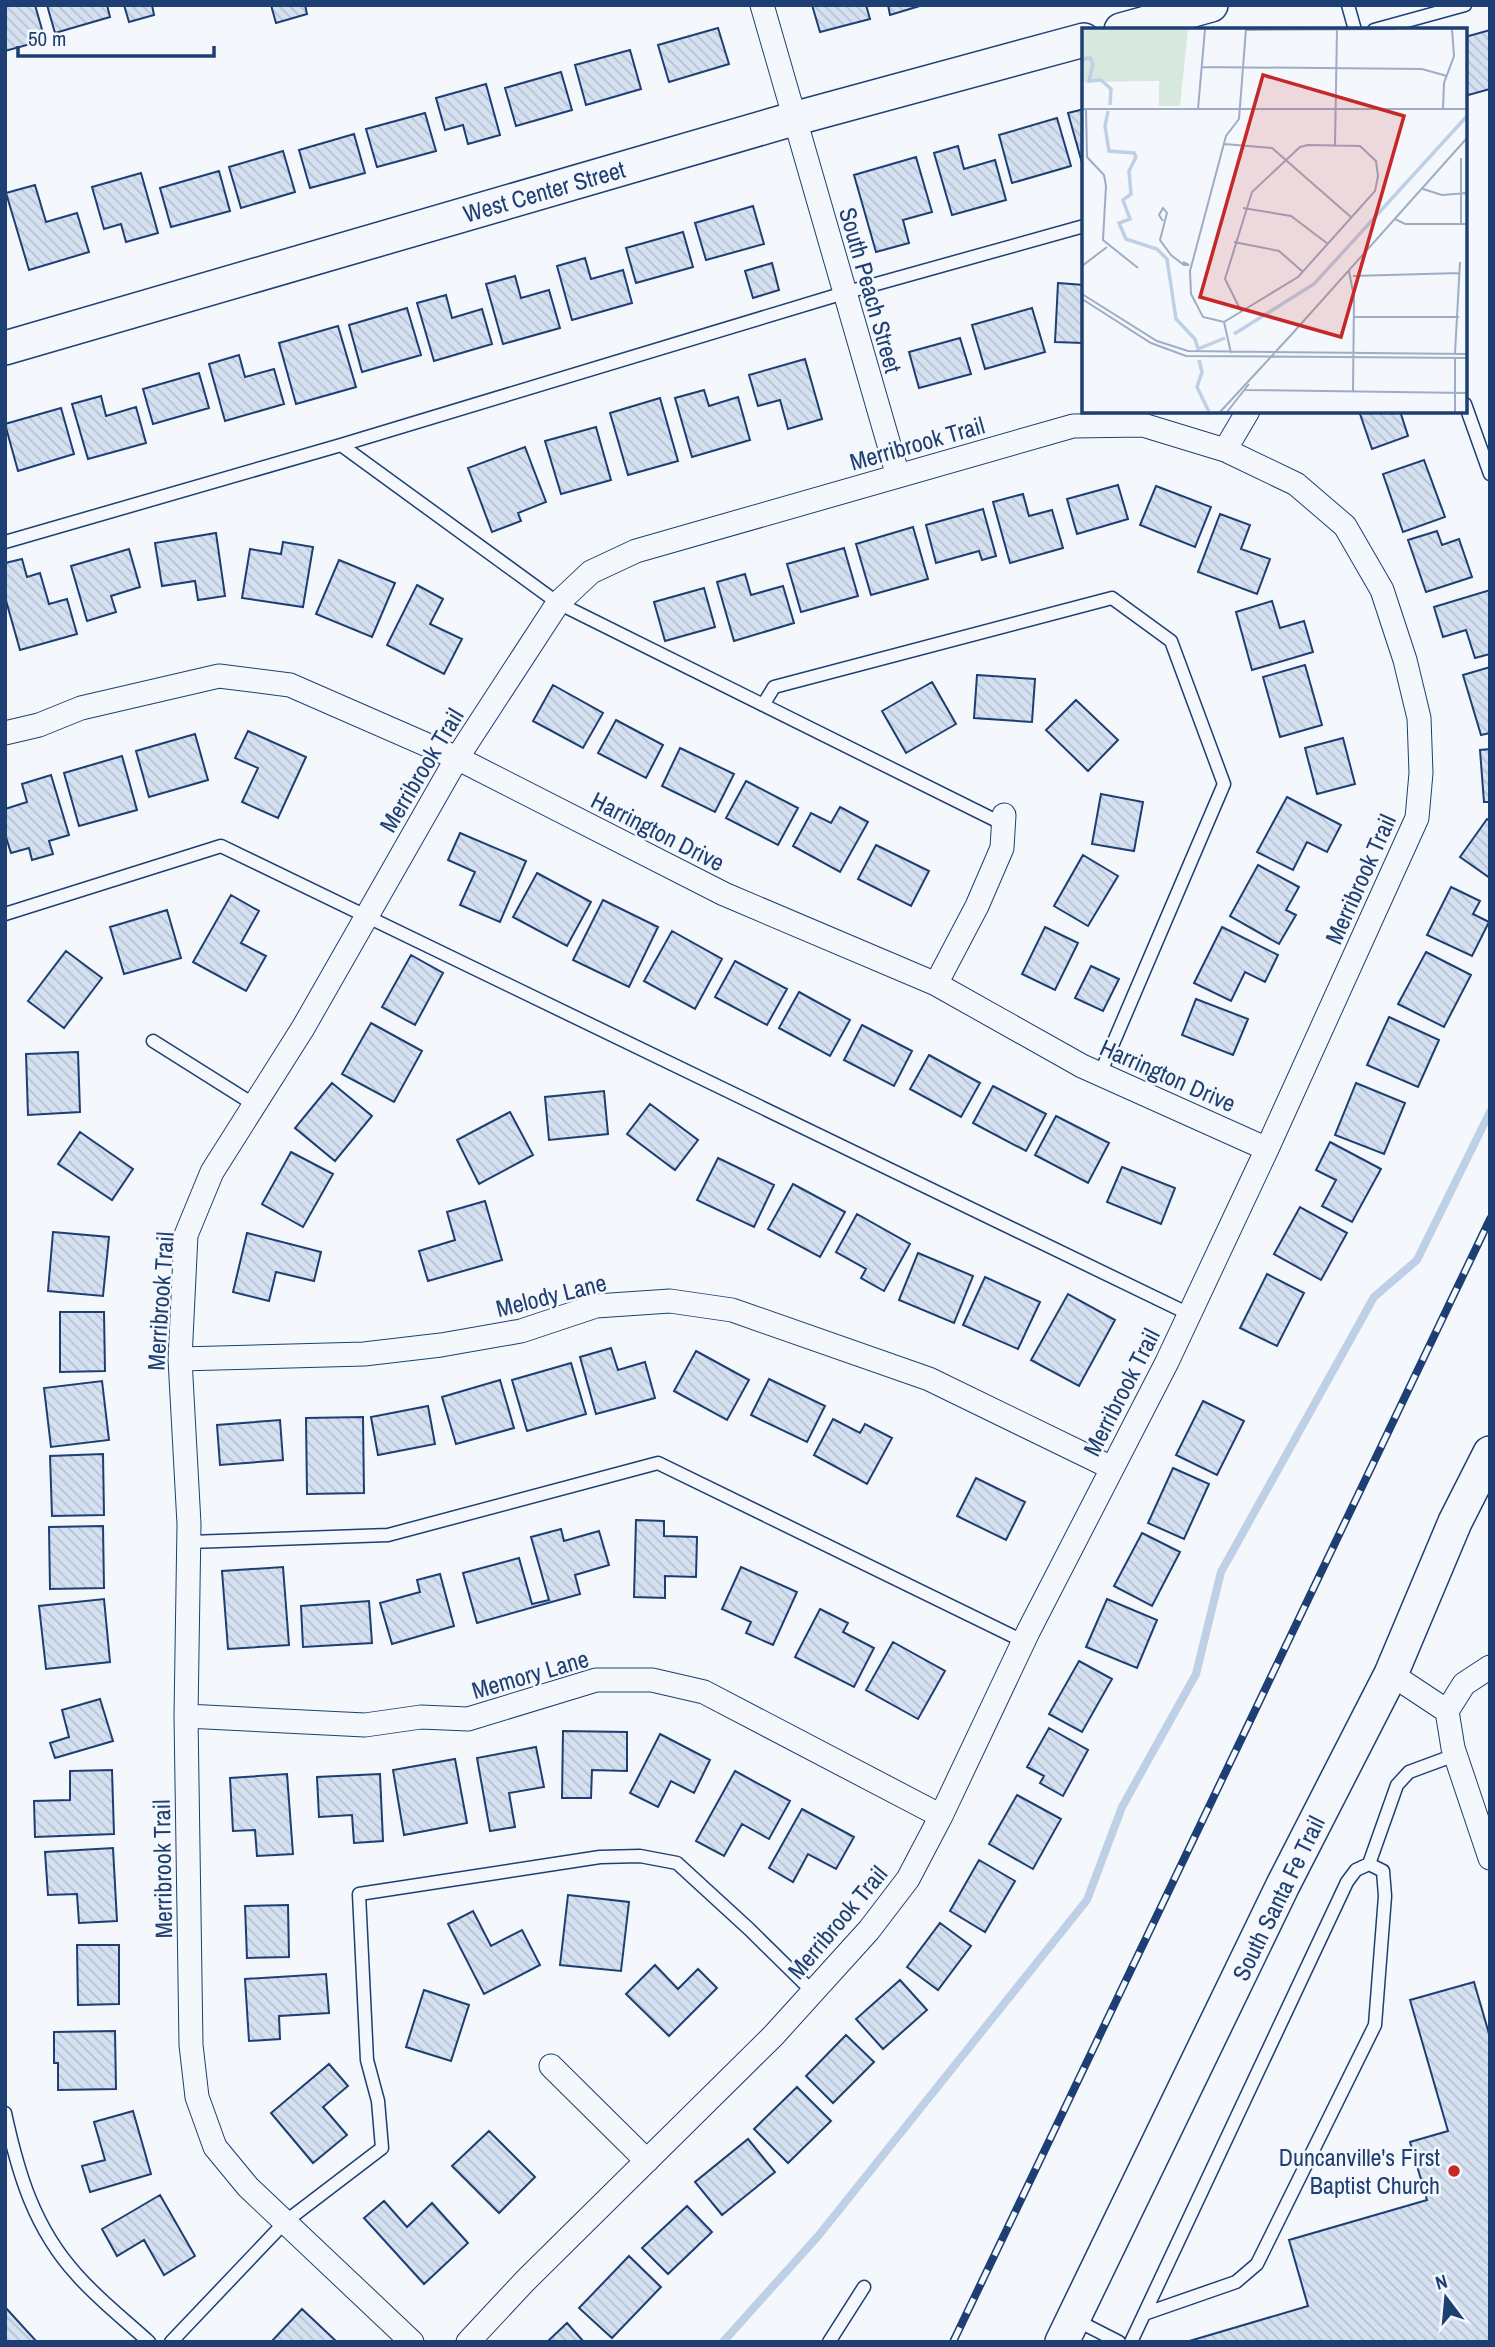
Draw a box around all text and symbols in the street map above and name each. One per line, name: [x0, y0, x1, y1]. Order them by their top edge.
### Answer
scale bar: [18, 14, 214, 58]
text: 50 m: [28, 24, 66, 53]
inset map: [1082, 28, 1467, 413]
street label: West Center Street: [459, 152, 629, 229]
street label: South Peach Street: [832, 204, 910, 377]
street label: Merribrook Trail: [846, 408, 988, 478]
street label: Merribrook Trail: [372, 702, 470, 838]
street label: Harrington Drive: [586, 784, 730, 878]
street label: Merribrook Trail: [1317, 809, 1403, 949]
street label: Harrington Drive: [1095, 1031, 1241, 1119]
street label: Merribrook Trail: [139, 1231, 181, 1371]
street label: Melody Lane: [492, 1266, 610, 1324]
street label: Merribrook Trail: [1075, 1323, 1167, 1461]
street label: Memory Lane: [468, 1642, 592, 1706]
street label: Merribrook Trail: [145, 1799, 179, 1939]
street label: South Santa Fe Trail: [1224, 1810, 1332, 1986]
street label: Merribrook Trail: [780, 1859, 894, 1985]
place label: Duncanville's First Baptist Church: [1279, 2141, 1441, 2201]
marker: Duncanville's First Baptist Church: [1446, 2163, 1462, 2179]
north arrow: [1411, 2263, 1481, 2333]
text: N: [1432, 2268, 1450, 2296]

